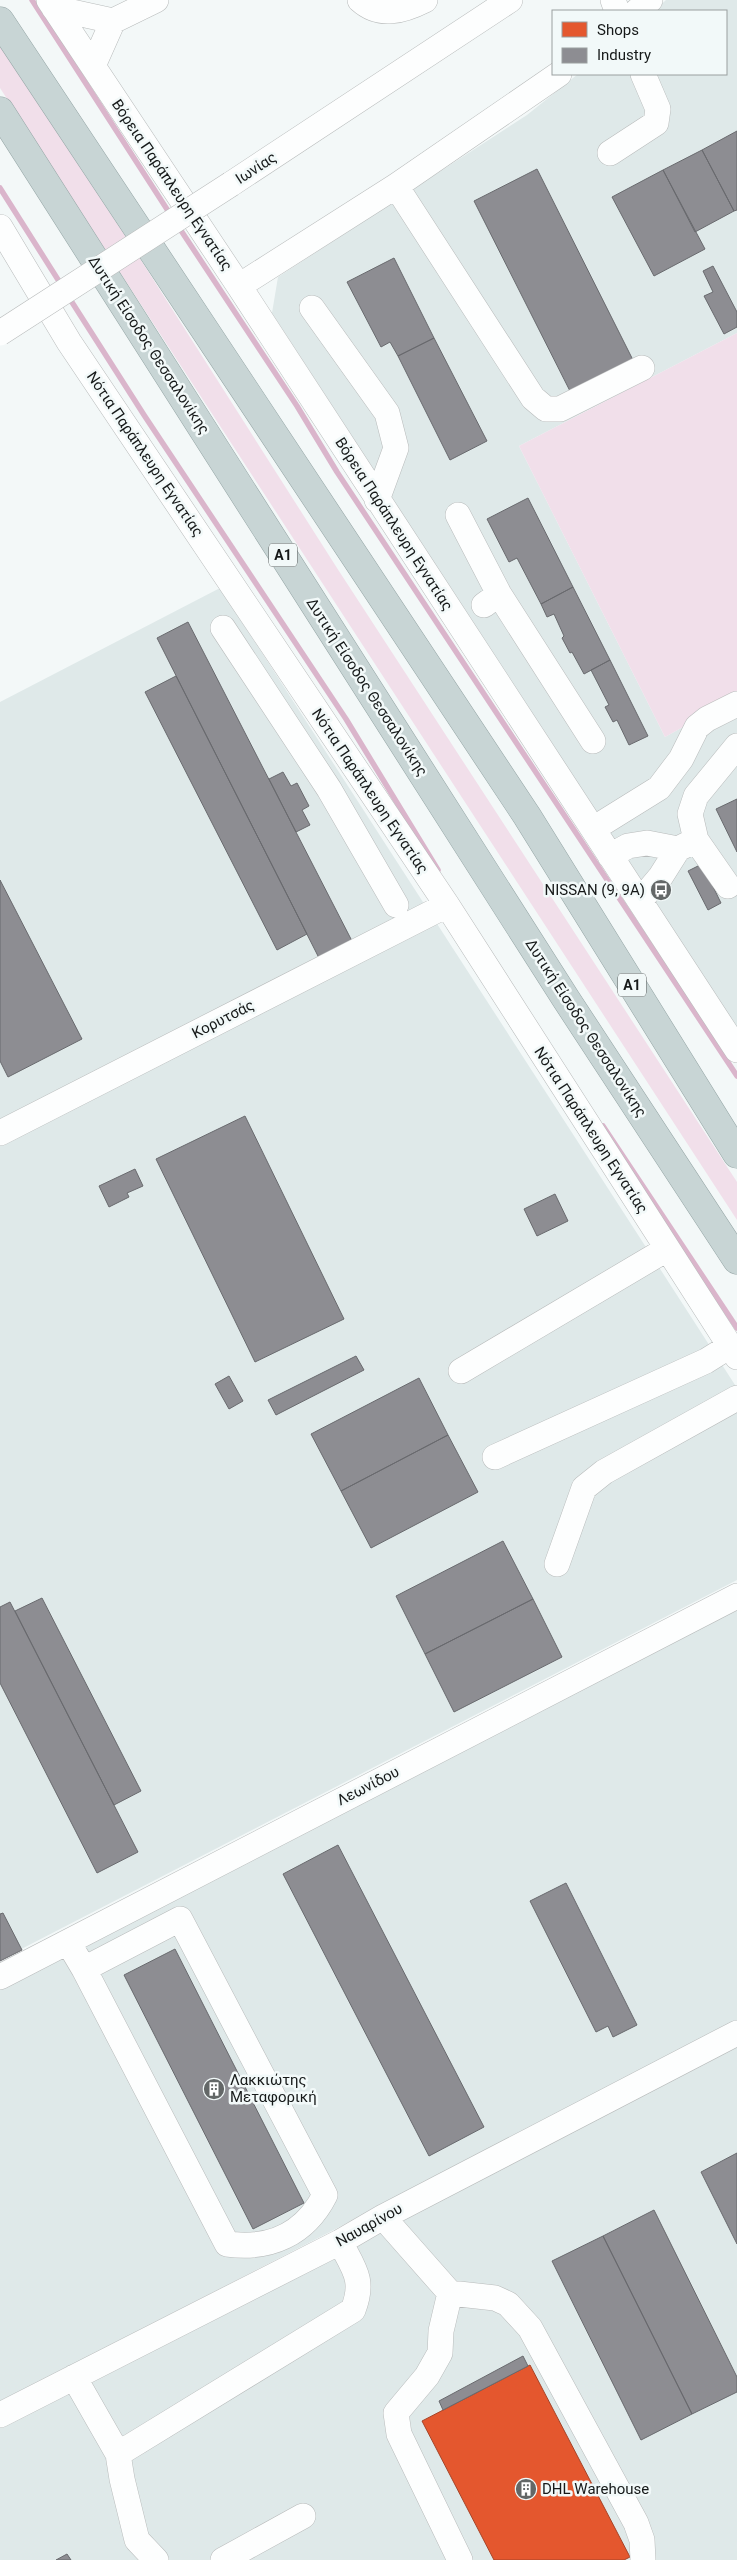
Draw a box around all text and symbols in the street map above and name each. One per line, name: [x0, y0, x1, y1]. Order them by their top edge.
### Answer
legend: [552, 10, 727, 75]
text: Shops: [597, 21, 639, 39]
text: Industry: [597, 46, 651, 64]
street label: Βόρεια Παράπλευρη Εγνατίας: [108, 96, 236, 274]
street label: Ιωνίας: [232, 148, 280, 188]
street label: Δυτική Είσοδος Θεσσαλονίκης: [85, 252, 213, 438]
street label: Νότια Παράπλευρη Εγνατίας: [83, 368, 207, 540]
street label: Βόρεια Παράπλευρη Εγνατίας: [331, 434, 457, 614]
road number: Α1: [269, 544, 297, 566]
street label: Δυτική Είσοδος Θεσσαλονίκης: [303, 594, 431, 780]
street label: Νότια Παράπλευρη Εγνατίας: [308, 705, 432, 877]
bus stop icon: NISSAN (9, 9Α): [649, 878, 673, 902]
place label: NISSAN (9, 9Α): [545, 881, 645, 899]
street label: Δυτική Είσοδος Θεσσαλονίκης: [522, 935, 650, 1121]
road number: Α1: [618, 974, 646, 996]
street label: Κορυτσάς: [189, 996, 257, 1042]
street label: Νότια Παράπλευρη Εγνατίας: [530, 1043, 652, 1217]
street label: Λεωνίδου: [334, 1763, 402, 1809]
place label: Λακκιώτης Μεταφορική: [230, 2071, 317, 2106]
building icon: Λακκιώτης Μεταφορική: [202, 2077, 226, 2101]
street label: Ναυαρίνου: [333, 2199, 405, 2251]
building icon: DHL Warehouse: [514, 2477, 538, 2501]
place label: DHL Warehouse: [542, 2480, 649, 2498]

